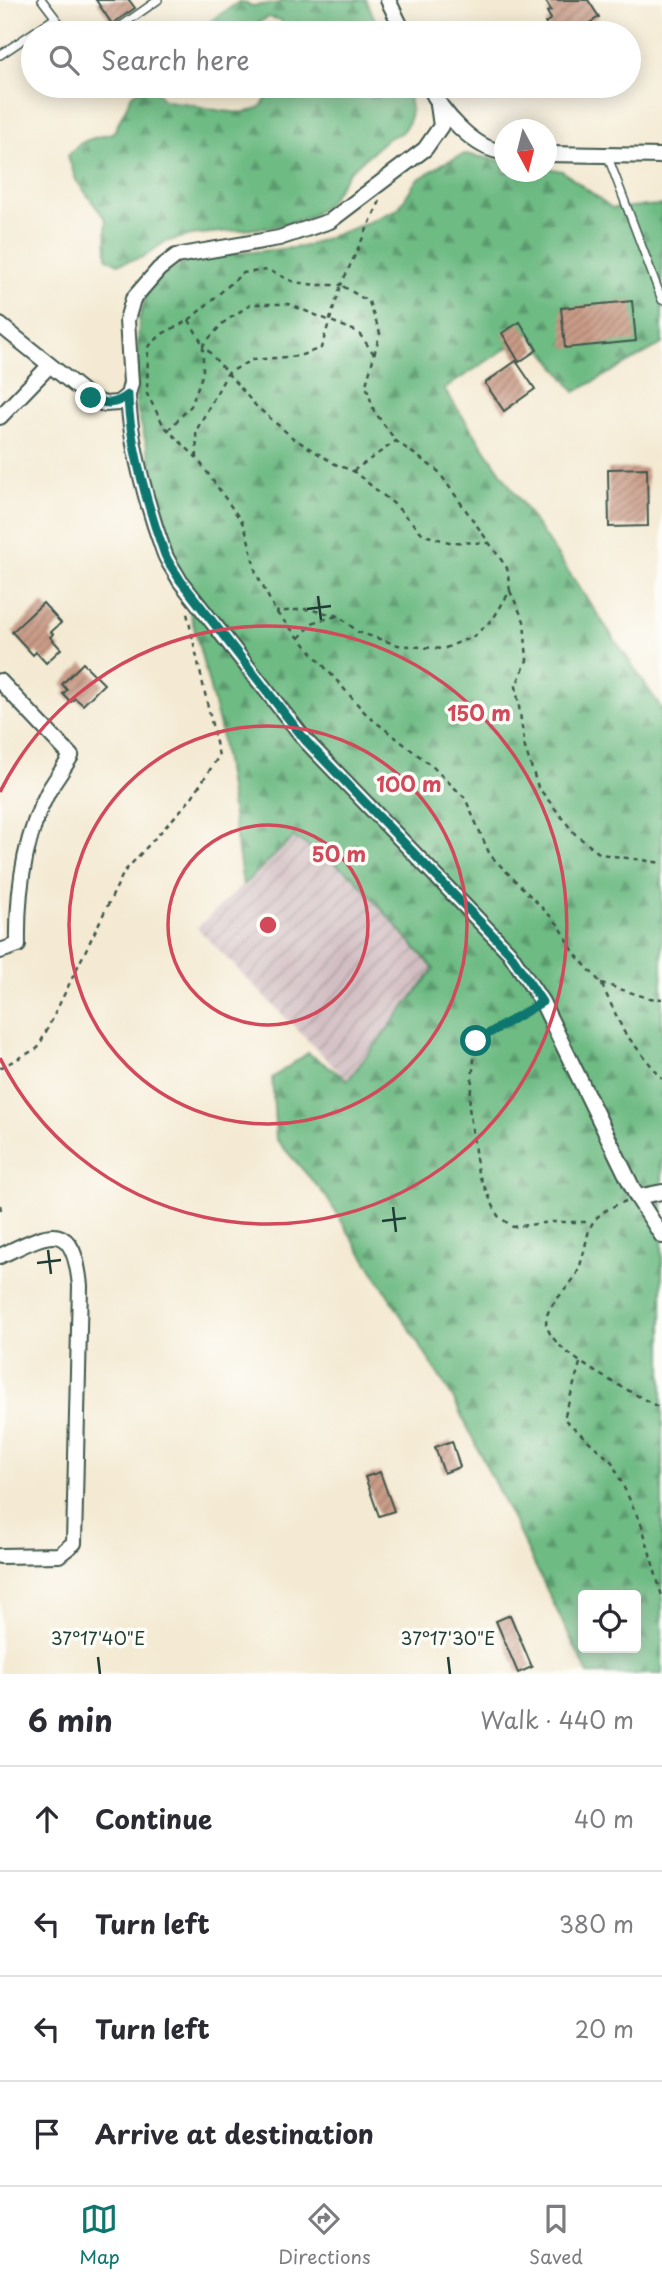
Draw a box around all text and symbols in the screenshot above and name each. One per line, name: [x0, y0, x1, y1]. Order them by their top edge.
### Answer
search box: [21, 21, 641, 98]
text: Search here: [101, 40, 250, 79]
icon: search: [45, 41, 83, 79]
north arrow: [494, 119, 557, 182]
route end: [75, 382, 106, 413]
text: 150 m: [447, 696, 511, 728]
text: 100 m: [376, 767, 442, 799]
text: 50 m: [312, 837, 366, 869]
centre of rings: [256, 913, 280, 937]
route start: [460, 1025, 491, 1056]
map controls: [578, 1590, 641, 1653]
button: locate: [578, 1590, 641, 1653]
text: 37°17'40"E: [51, 1624, 145, 1651]
text: 37°17'30"E: [401, 1624, 495, 1651]
text: 6 min: [28, 1697, 113, 1742]
text: Walk · 440 m: [481, 1702, 634, 1737]
text: Continue: [95, 1799, 212, 1838]
icon: ahead: [28, 1800, 66, 1838]
text: 40 m: [574, 1801, 634, 1836]
text: Turn left: [95, 1904, 210, 1943]
icon: left: [28, 1905, 66, 1943]
text: 380 m: [559, 1906, 634, 1941]
text: Turn left: [95, 2009, 210, 2048]
icon: left: [28, 2010, 66, 2048]
text: 20 m: [575, 2011, 634, 2046]
text: Arrive at destination: [95, 2114, 374, 2153]
icon: arrive: [28, 2115, 66, 2153]
tab: Map: [79, 2200, 120, 2270]
tab: Directions: [278, 2200, 371, 2270]
tab: Saved: [529, 2200, 583, 2270]

